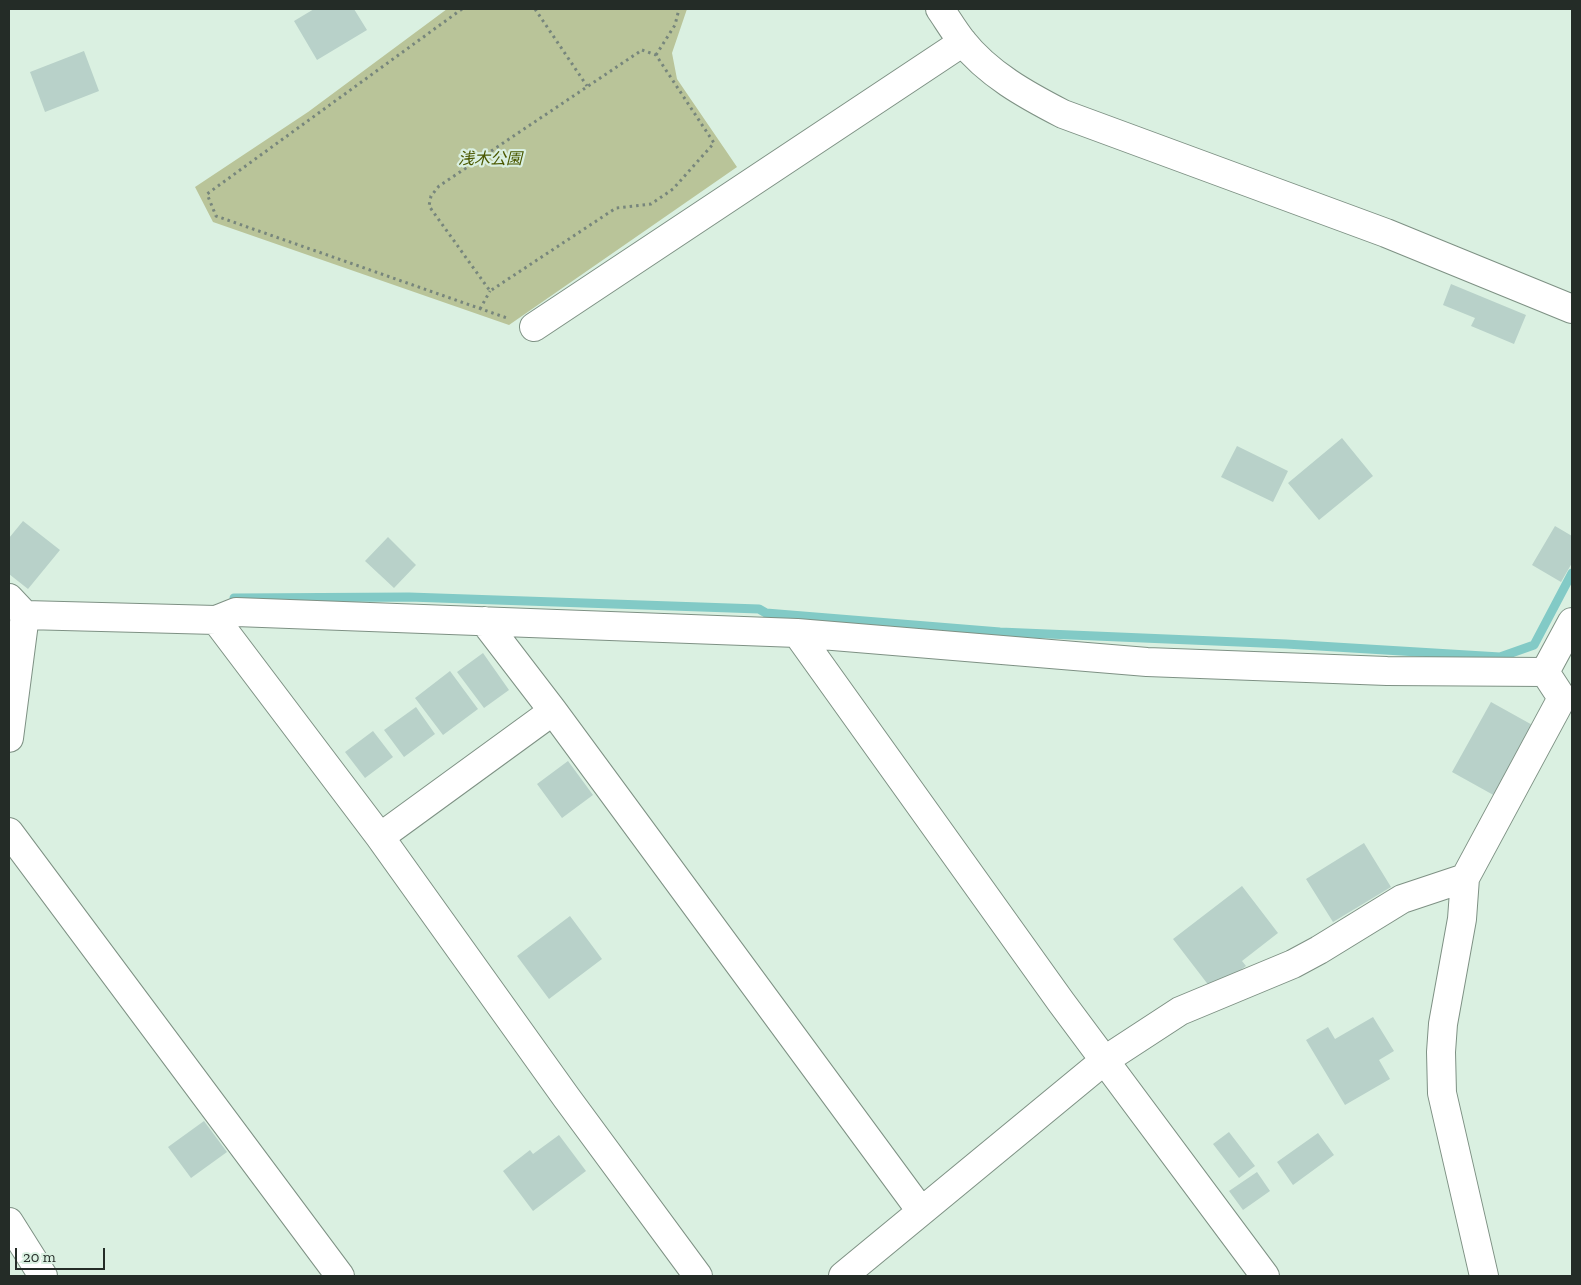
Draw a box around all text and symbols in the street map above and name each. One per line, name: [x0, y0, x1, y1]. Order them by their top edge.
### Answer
park label: 浅木公園: [458, 149, 522, 169]
scale bar: [18, 1238, 108, 1270]
text: 20 m: [23, 1248, 56, 1266]

